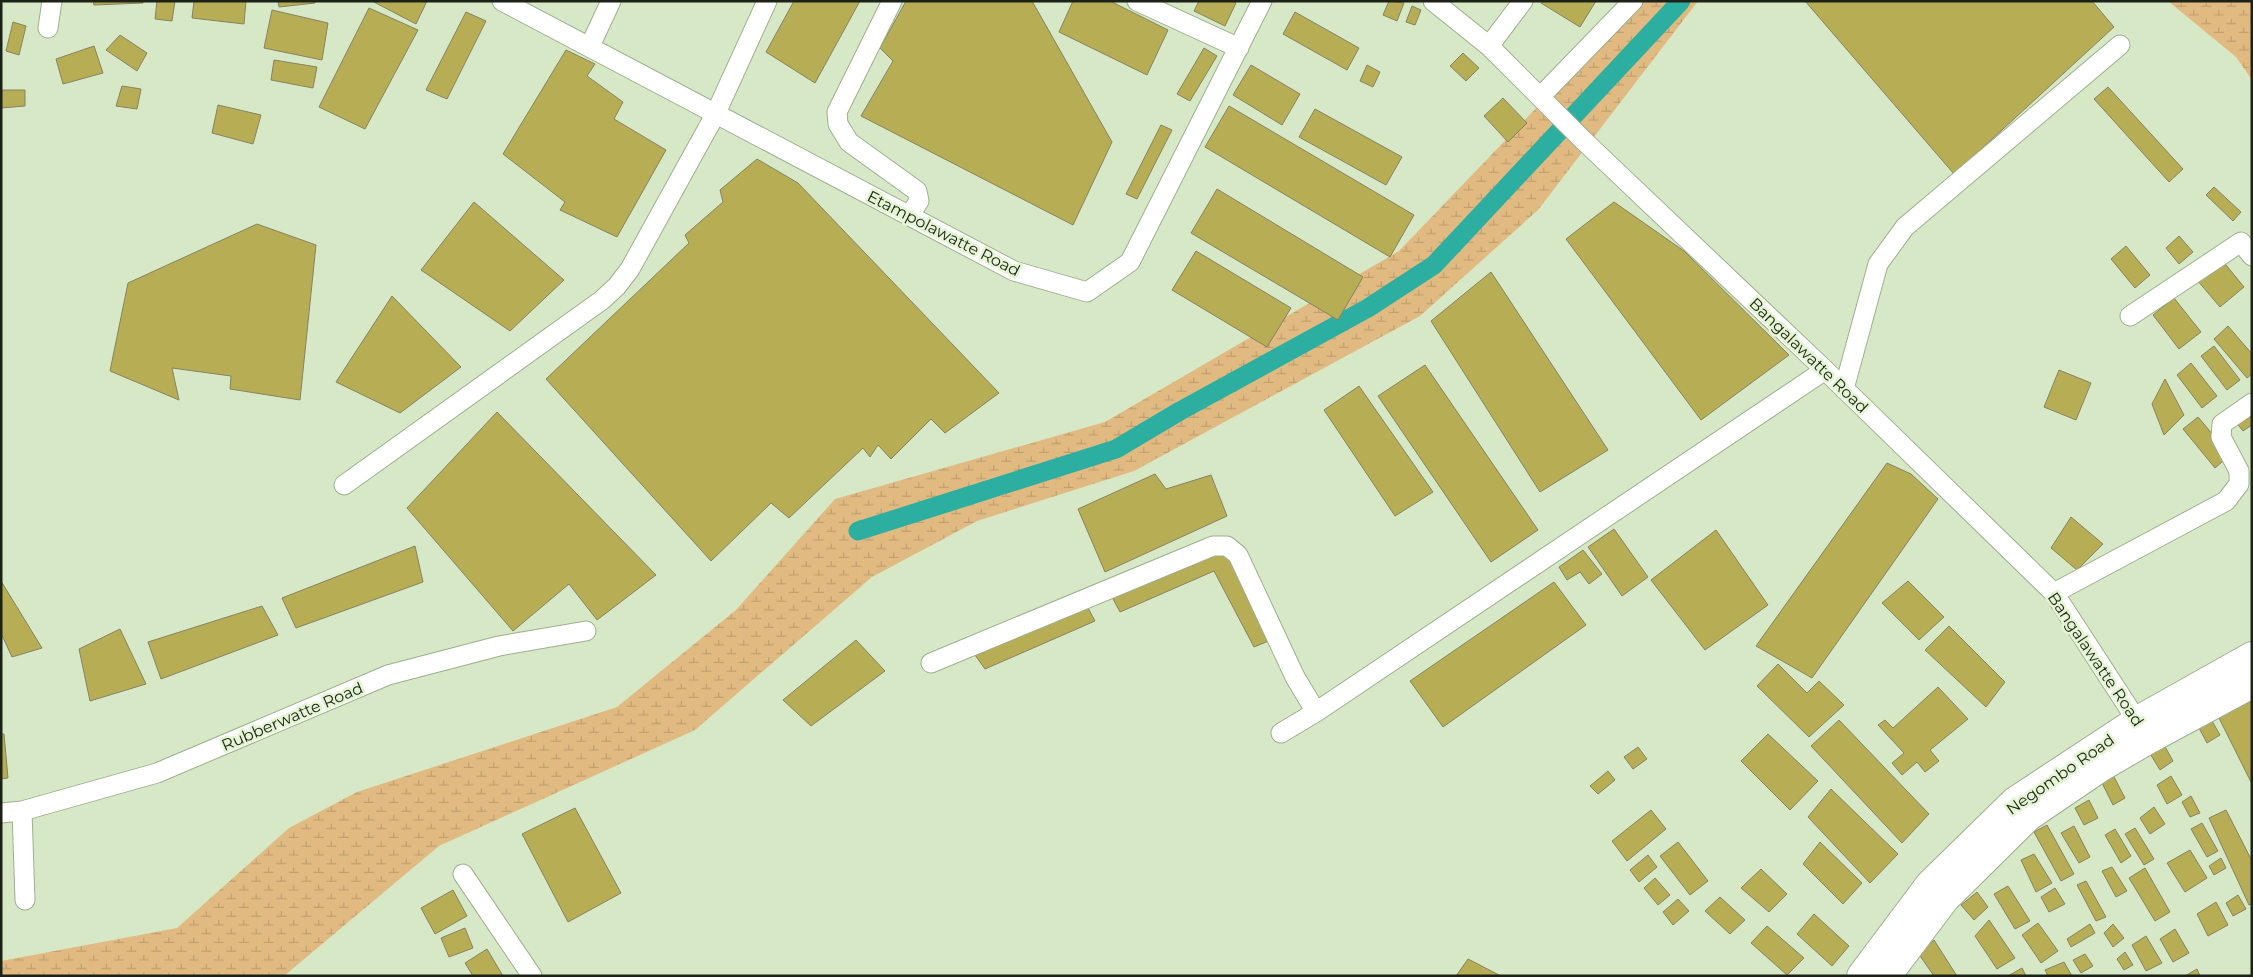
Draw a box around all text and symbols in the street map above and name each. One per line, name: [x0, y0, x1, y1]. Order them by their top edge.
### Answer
street label: Etampolawatte Road: [864, 187, 1023, 280]
street label: Bangalawatte Road: [1745, 294, 1872, 417]
street label: Bangalawatte Road: [2044, 589, 2148, 730]
street label: Rubberwatte Road: [219, 678, 366, 755]
street label: Negombo Road: [2003, 730, 2118, 819]

